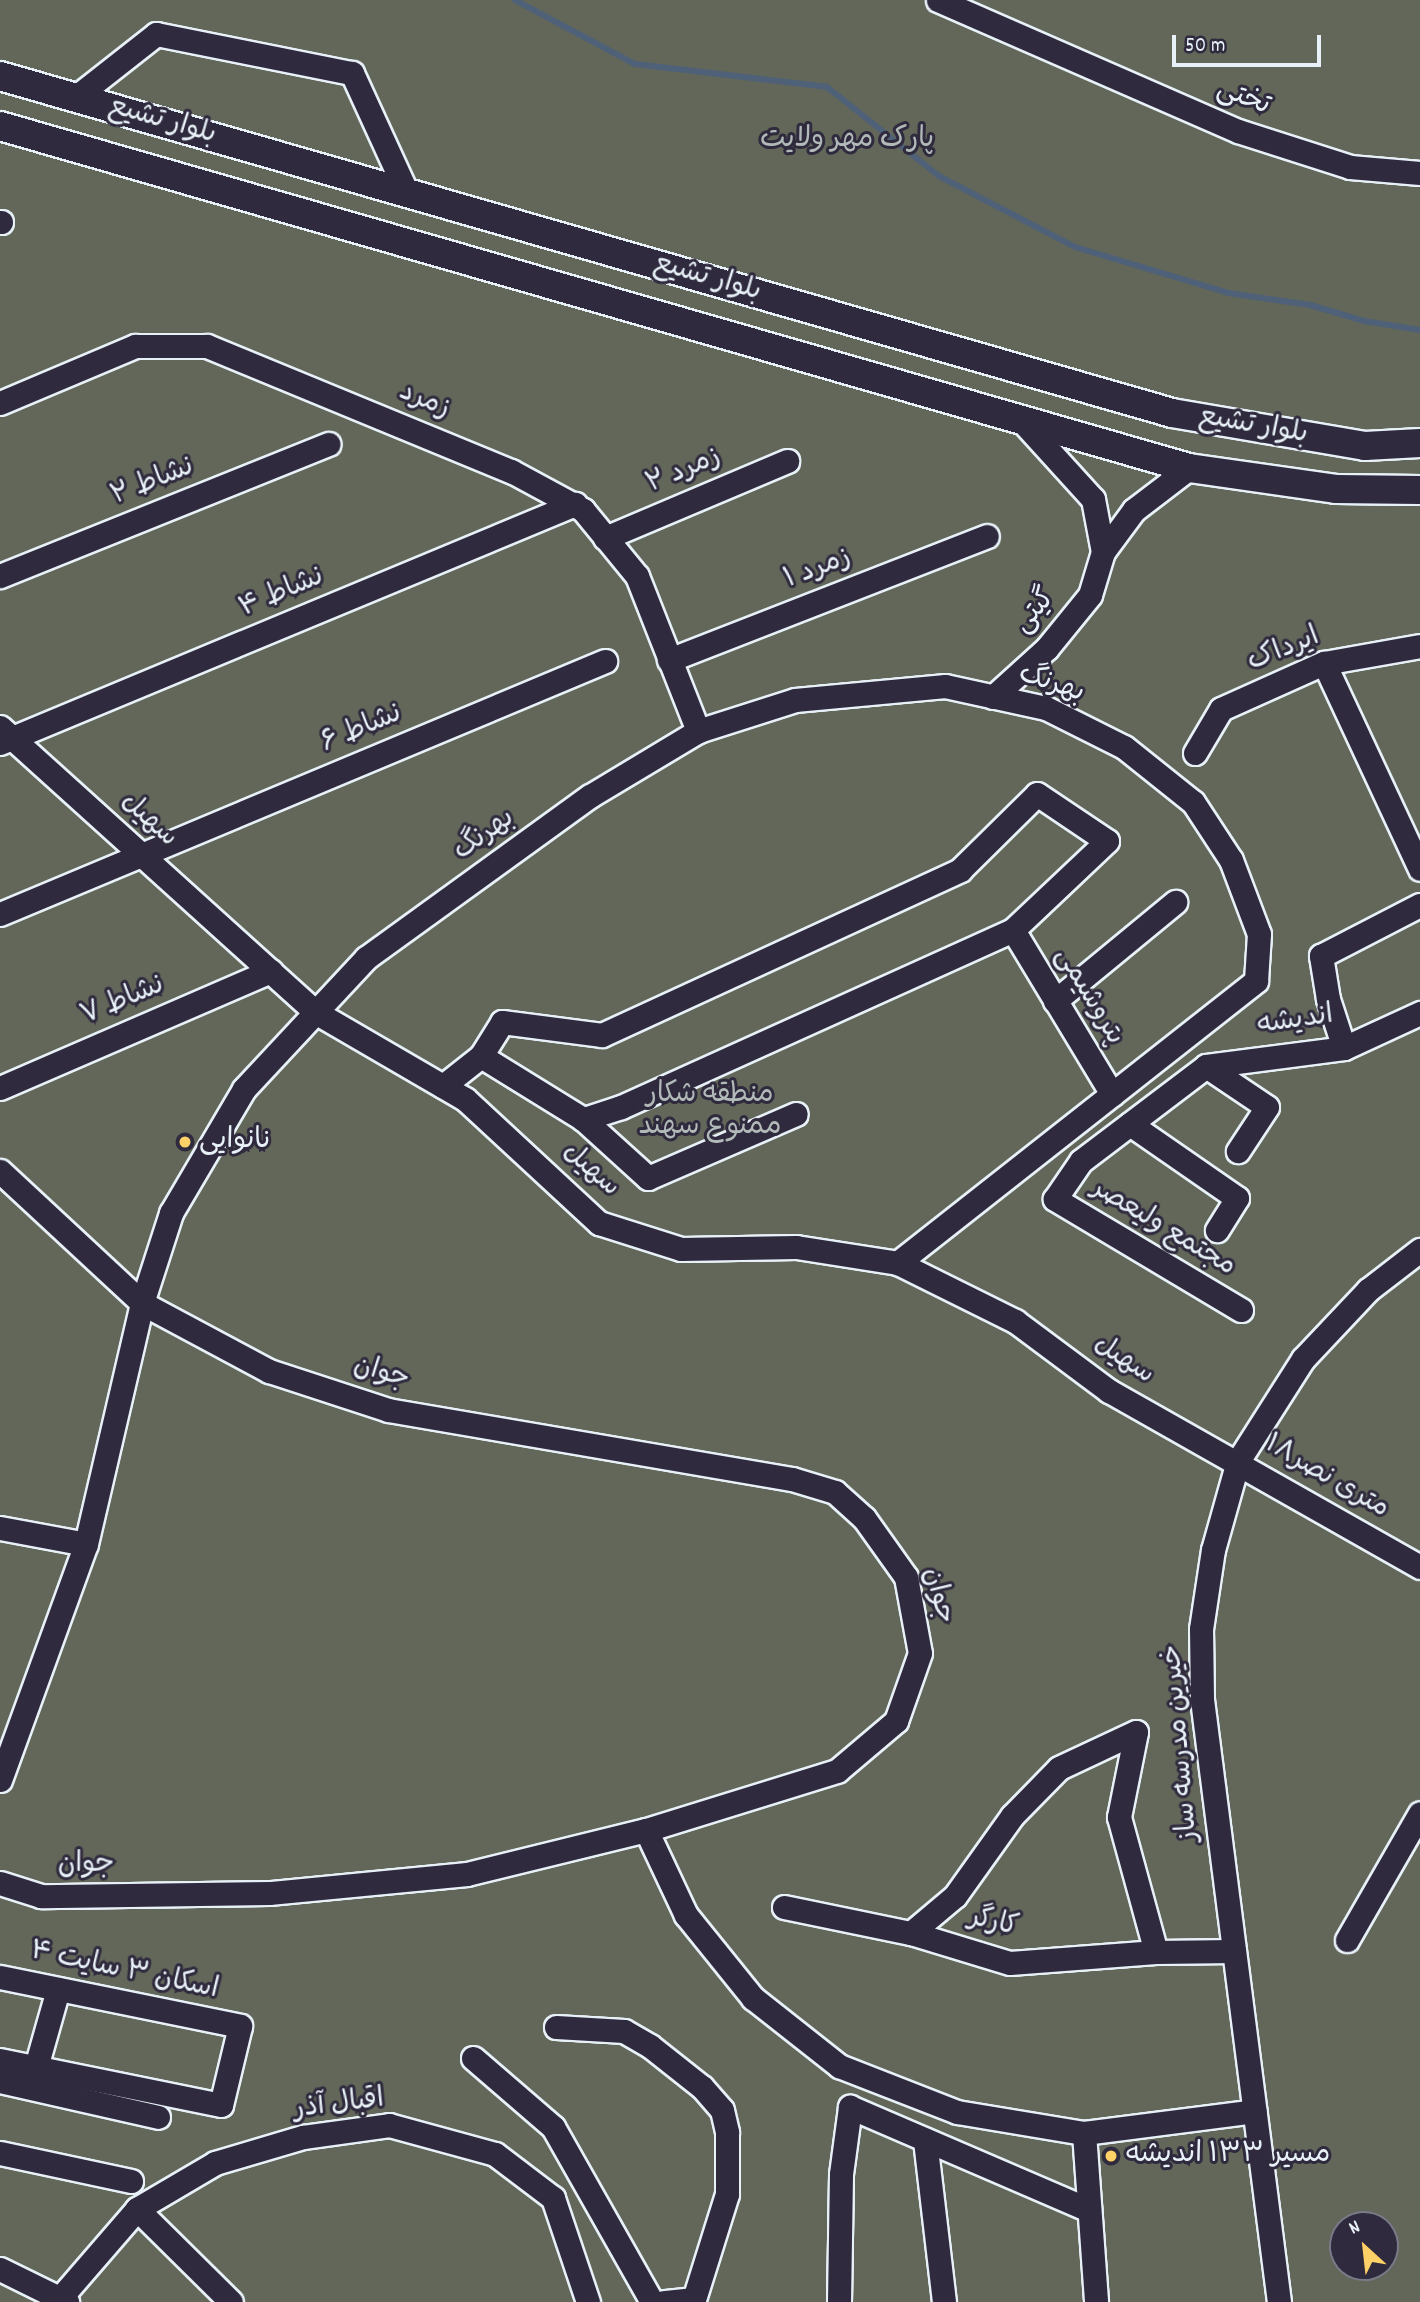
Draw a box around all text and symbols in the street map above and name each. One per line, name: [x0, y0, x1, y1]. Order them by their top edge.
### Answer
scale bar: [1175, 21, 1324, 65]
text: 50 m: [1185, 32, 1225, 62]
street label: تختی: [1212, 74, 1274, 124]
street label: بلوار تشیع: [104, 91, 220, 153]
park label: پارک مهر ولایت: [760, 124, 934, 158]
street label: بلوار تشیع: [649, 248, 765, 310]
street label: زمرد: [393, 376, 455, 428]
street label: بلوار تشیع: [1196, 401, 1310, 453]
street label: زمرد ۲: [642, 441, 726, 503]
street label: نشاط ۲: [107, 451, 199, 515]
street label: زمرد ۱: [780, 542, 856, 598]
street label: نشاط ۴: [235, 561, 329, 627]
street label: گیتی: [1007, 583, 1065, 641]
street label: ایرداک: [1243, 621, 1325, 681]
street label: بهرنگ: [1014, 658, 1088, 712]
street label: نشاط ۶: [317, 698, 407, 762]
street label: سهیل: [112, 786, 184, 856]
street label: بهرنگ: [448, 803, 522, 869]
street label: پتروشیمی: [1046, 942, 1130, 1052]
street label: نشاط ۷: [76, 969, 170, 1035]
street label: اندیشه: [1255, 1000, 1335, 1044]
park label: منطقه شکار ممنوع سهند: [639, 1079, 781, 1145]
place label: نانوایی: [199, 1125, 272, 1159]
marker: نانوایی: [177, 1134, 193, 1150]
street label: سهیل: [554, 1137, 626, 1205]
street label: مجتمع ولیعصر: [1085, 1173, 1241, 1285]
street label: سهیل: [1086, 1329, 1160, 1393]
street label: جوان: [349, 1350, 413, 1398]
street label: ۱۸متری نصر: [1258, 1429, 1394, 1527]
street label: جوان: [913, 1564, 961, 1628]
street label: خیرین مدرسه ساز: [1157, 1643, 1207, 1843]
street label: جوان: [57, 1849, 115, 1883]
street label: کارگر: [965, 1902, 1021, 1946]
street label: اسکان ۳ سایت ۴: [27, 1936, 221, 2008]
street label: اقبال آذر: [292, 2084, 386, 2128]
place label: مسیر ۱۳۳ اندیشه: [1125, 2139, 1330, 2173]
marker: مسیر ۱۳۳ اندیشه: [1103, 2148, 1119, 2164]
north arrow: [1329, 2211, 1399, 2281]
text: N: [1345, 2214, 1365, 2243]

